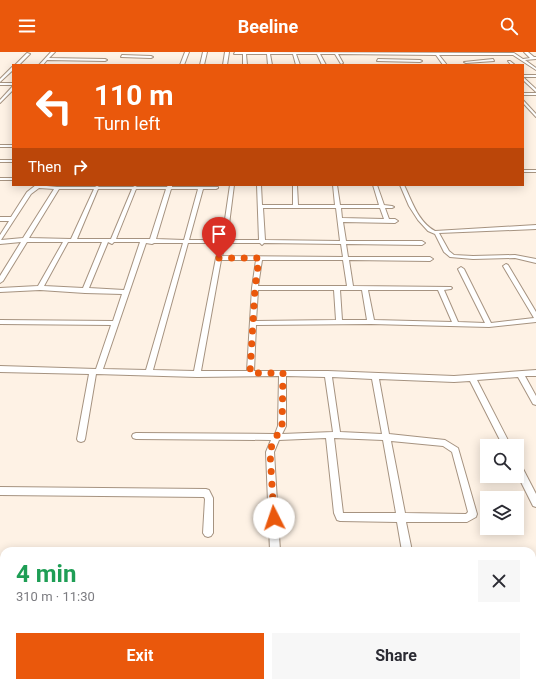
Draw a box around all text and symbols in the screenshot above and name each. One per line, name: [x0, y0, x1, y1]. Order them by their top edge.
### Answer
icon: menu: [16, 15, 38, 37]
icon: search: [498, 15, 520, 37]
text: Beeline: [238, 16, 298, 37]
text: 110 m: [94, 79, 173, 112]
icon: left: [28, 80, 80, 132]
text: Turn left: [94, 113, 160, 134]
icon: right: [69, 156, 91, 178]
text: Then: [28, 158, 61, 176]
pin: [202, 217, 236, 258]
icon: arrive: [208, 223, 230, 245]
map controls: [480, 439, 524, 535]
button: search: [480, 439, 524, 483]
button: layers: [480, 491, 524, 535]
position arrow: [253, 497, 295, 539]
text: 4 min: [16, 560, 76, 588]
button: close: [478, 560, 520, 602]
text: 310 m · 11:30: [16, 589, 95, 604]
button: Exit: [16, 633, 264, 679]
button: Share: [272, 633, 520, 679]

